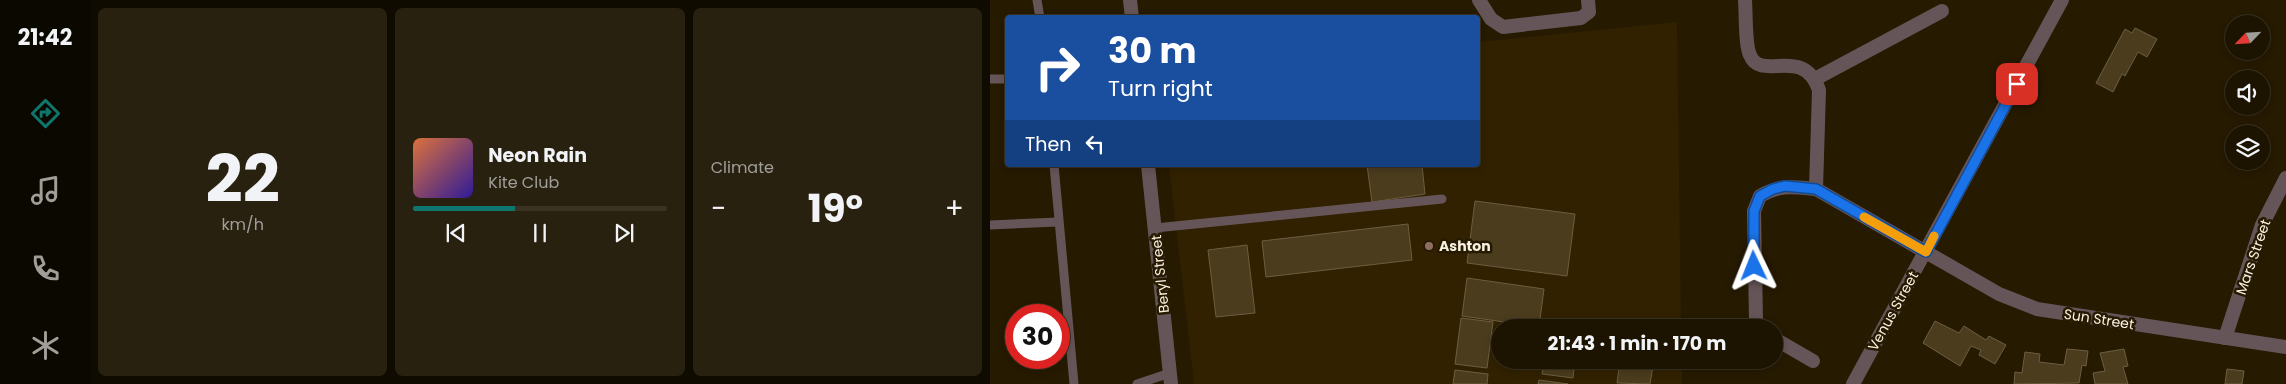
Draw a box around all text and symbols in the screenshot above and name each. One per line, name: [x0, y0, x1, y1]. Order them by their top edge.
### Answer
north arrow: [2225, 15, 2270, 60]
map controls: [2225, 15, 2270, 170]
text: 21:42: [18, 22, 72, 53]
text: 30 m: [1108, 26, 1196, 75]
icon: right: [1025, 35, 1090, 100]
pin: [1996, 63, 2038, 105]
icon: arrive: [2003, 70, 2031, 98]
button: sound: [2225, 70, 2270, 115]
text: Turn right: [1108, 73, 1213, 104]
icon: directions: [28, 96, 63, 131]
button: layers: [2225, 125, 2270, 170]
icon: left: [1081, 130, 1109, 158]
text: Then: [1025, 131, 1071, 158]
text: 22: [206, 134, 280, 225]
text: Neon Rain: [488, 142, 587, 169]
text: Climate: [711, 156, 774, 179]
text: Kite Club: [488, 171, 559, 194]
icon: music: [28, 173, 63, 208]
text: 19°: [808, 182, 863, 235]
text: −: [711, 189, 726, 228]
text: +: [945, 189, 964, 228]
text: km/h: [221, 213, 264, 236]
street label: Mars Street: [2231, 216, 2275, 298]
icon: previous: [442, 219, 470, 247]
icon: pause: [526, 219, 554, 247]
icon: next: [610, 219, 638, 247]
street label: Beryl Street: [1146, 234, 1174, 314]
place label: Ashton: [1439, 236, 1491, 256]
position arrow: [1727, 239, 1779, 291]
marker: Ashton: [1423, 240, 1435, 252]
icon: phone: [28, 251, 63, 286]
street label: Venus Street: [1863, 268, 1923, 354]
speed limit sign: 30: [1005, 304, 1070, 369]
street label: Sun Street: [2062, 304, 2136, 334]
icon: climate: [28, 328, 63, 363]
text: 21:43 · 1 min · 170 m: [1548, 330, 1726, 357]

